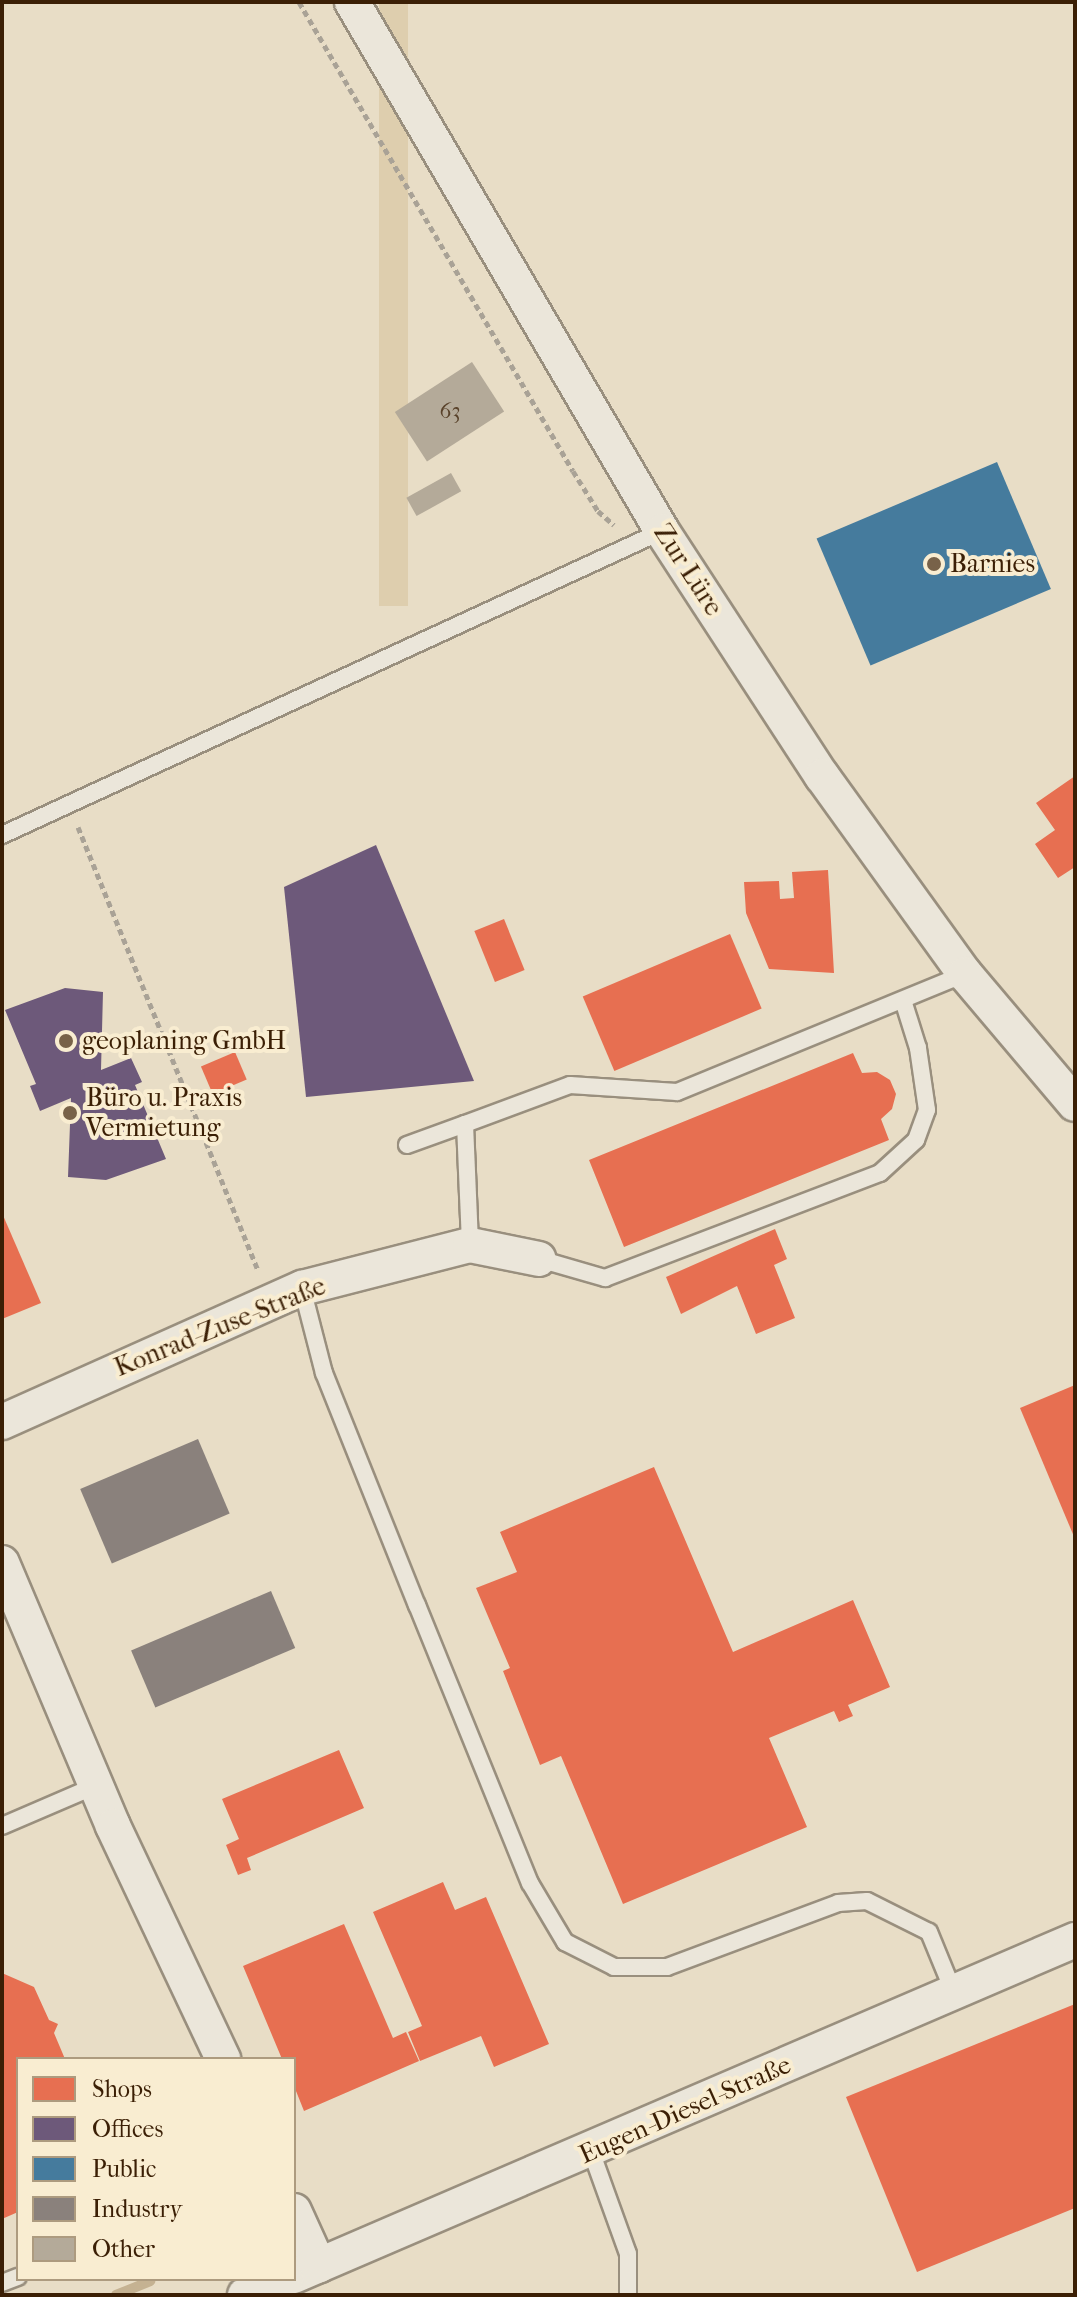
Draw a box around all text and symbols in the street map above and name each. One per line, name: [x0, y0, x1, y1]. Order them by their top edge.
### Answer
house number: 63: [440, 399, 460, 425]
street label: Zur Lüre: [647, 518, 729, 622]
place label: Barnies: [950, 548, 1035, 580]
marker: Barnies: [925, 555, 943, 573]
place label: geoplaning GmbH: [82, 1025, 286, 1057]
marker: geoplaning GmbH: [57, 1032, 75, 1050]
place label: Büro u. Praxis Vermietung: [86, 1082, 242, 1144]
marker: Büro u. Praxis Vermietung: [61, 1104, 79, 1122]
street label: Konrad-Zuse-Straße: [110, 1270, 330, 1384]
street label: Eugen-Diesel-Straße: [574, 2049, 796, 2171]
legend: [16, 2057, 296, 2281]
text: Shops: [92, 2075, 152, 2103]
text: Offices: [92, 2115, 163, 2143]
text: Public: [92, 2155, 156, 2183]
text: Industry: [92, 2195, 182, 2223]
text: Other: [92, 2235, 155, 2263]

